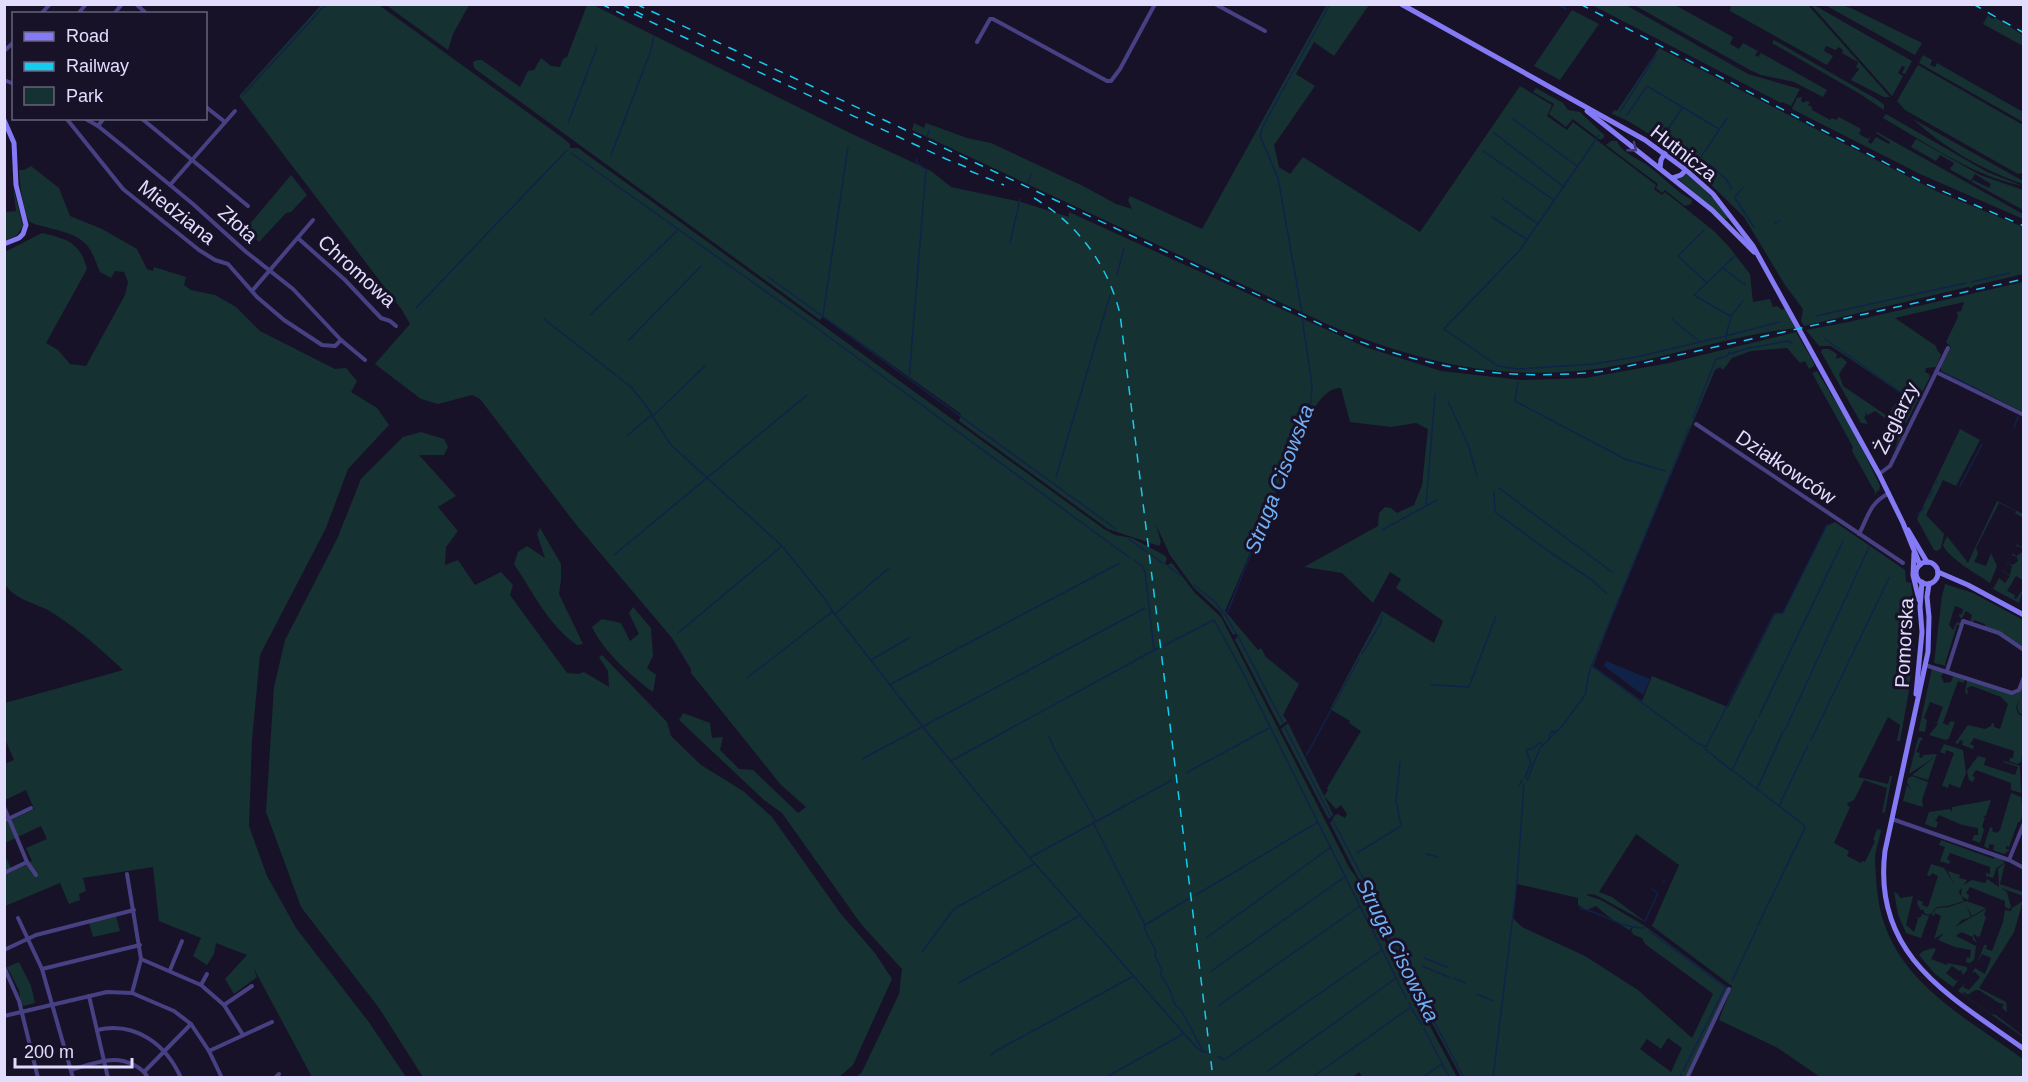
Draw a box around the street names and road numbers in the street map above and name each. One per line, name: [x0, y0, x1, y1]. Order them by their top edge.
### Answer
street label: Hutnicza: [1647, 120, 1722, 186]
street label: Miedziana: [134, 175, 220, 249]
street label: Złota: [214, 201, 263, 248]
street label: Chromowa: [314, 230, 401, 312]
street label: Żeglarzy: [1869, 379, 1923, 457]
street label: Działkowców: [1732, 426, 1841, 509]
street label: Pomorska: [1891, 597, 1917, 689]

